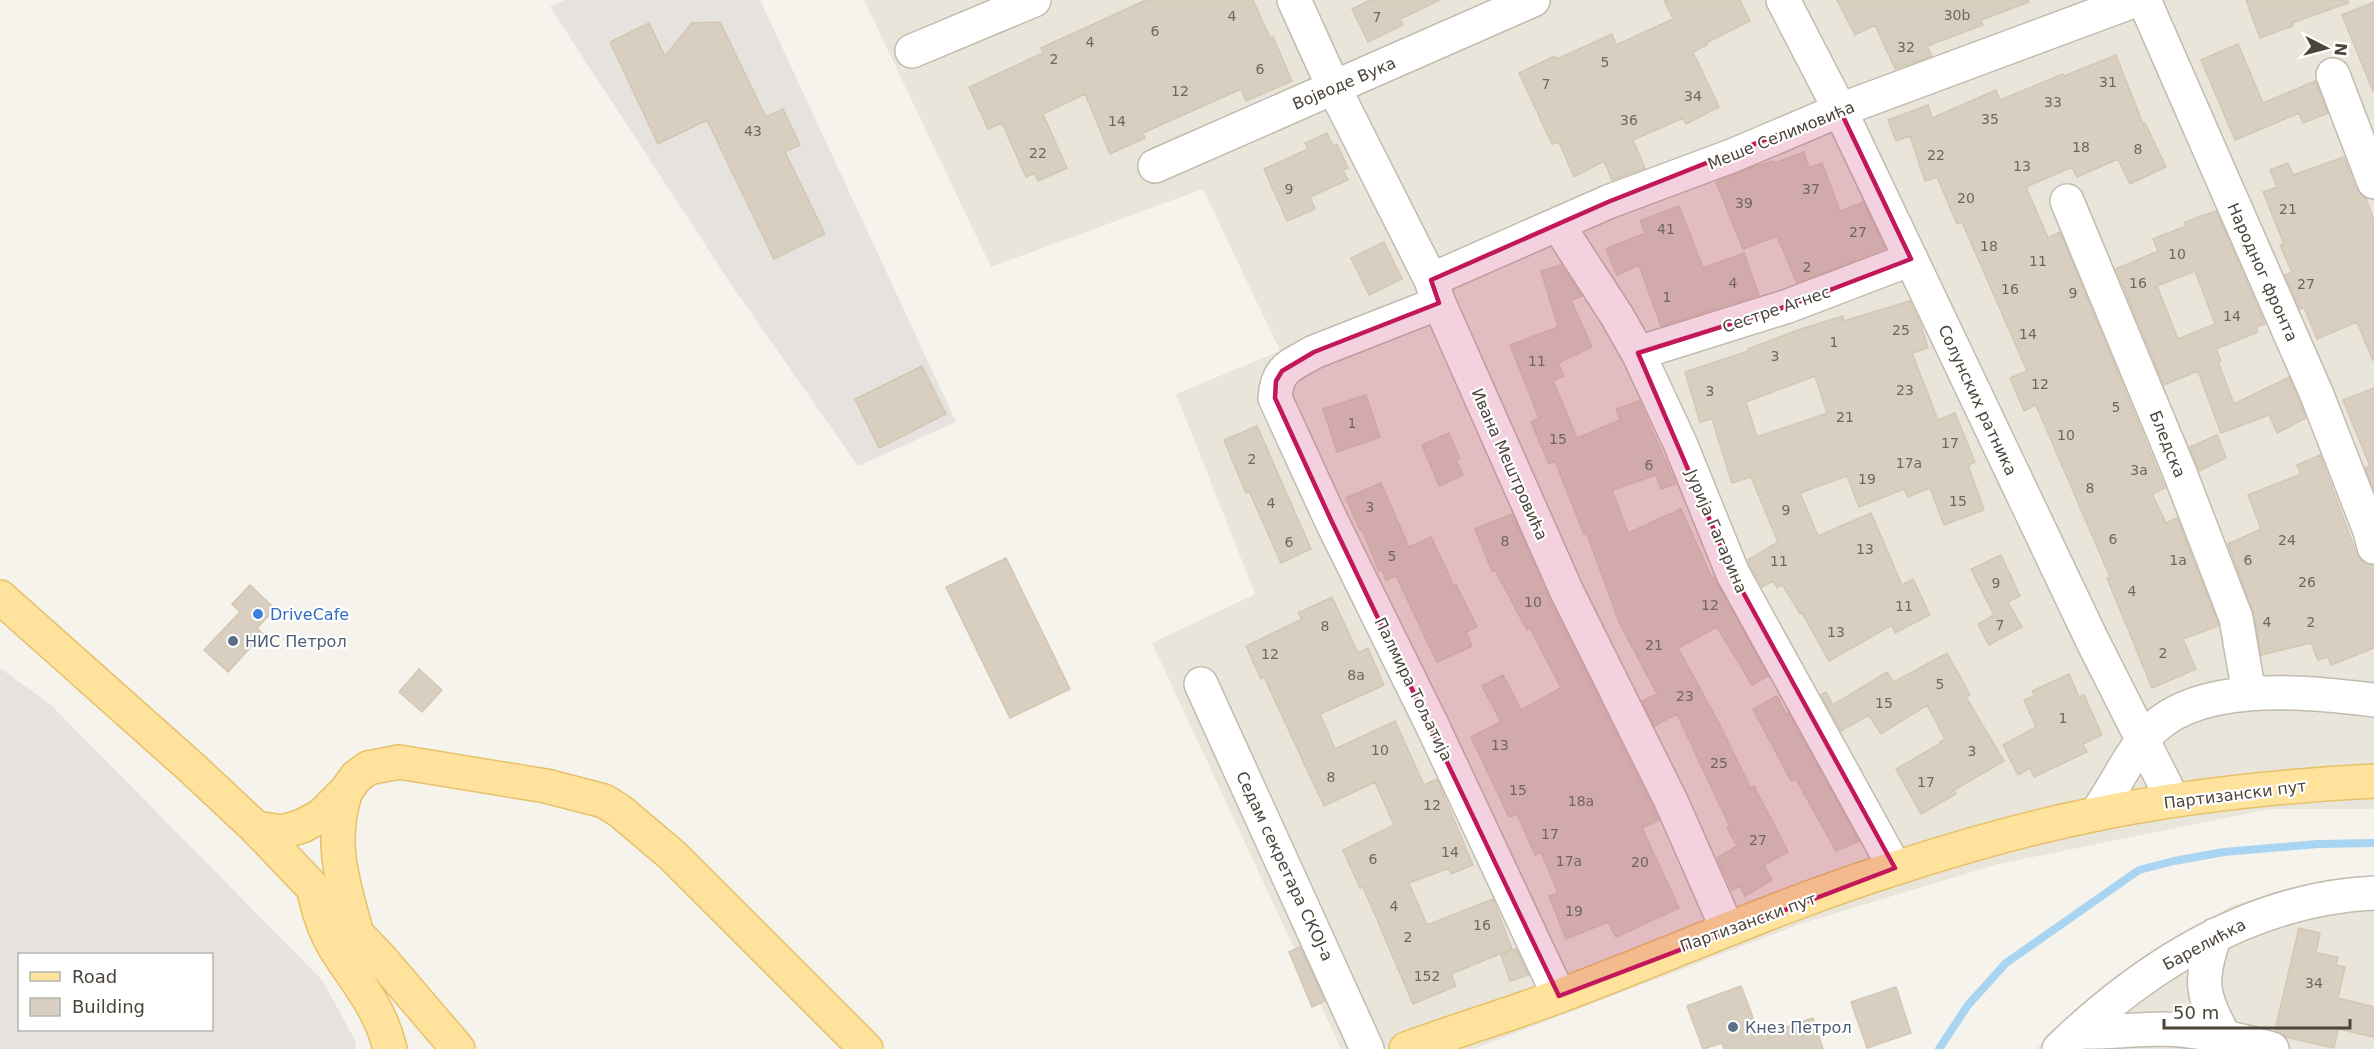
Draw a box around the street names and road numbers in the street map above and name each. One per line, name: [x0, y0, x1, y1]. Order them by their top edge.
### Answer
street label: Војводе Вука: [1290, 53, 1399, 114]
street label: Меше Селимовића: [1705, 97, 1857, 174]
street label: Народног фронта: [2223, 200, 2302, 344]
street label: Сестре Агнес: [1720, 282, 1833, 337]
street label: Солунских ратника: [1934, 322, 2021, 479]
street label: Ивана Мештровића: [1467, 385, 1552, 543]
street label: Бледска: [2146, 408, 2190, 480]
street label: Јурија Гагарина: [1681, 466, 1751, 596]
street label: Палмира Тољатија: [1371, 614, 1457, 764]
street label: Седам секретара СКОЈ-а: [1232, 768, 1337, 964]
street label: Партизански пут: [2163, 776, 2308, 813]
street label: Партизански пут: [1677, 889, 1819, 956]
street label: Барелићка: [2159, 915, 2249, 974]

